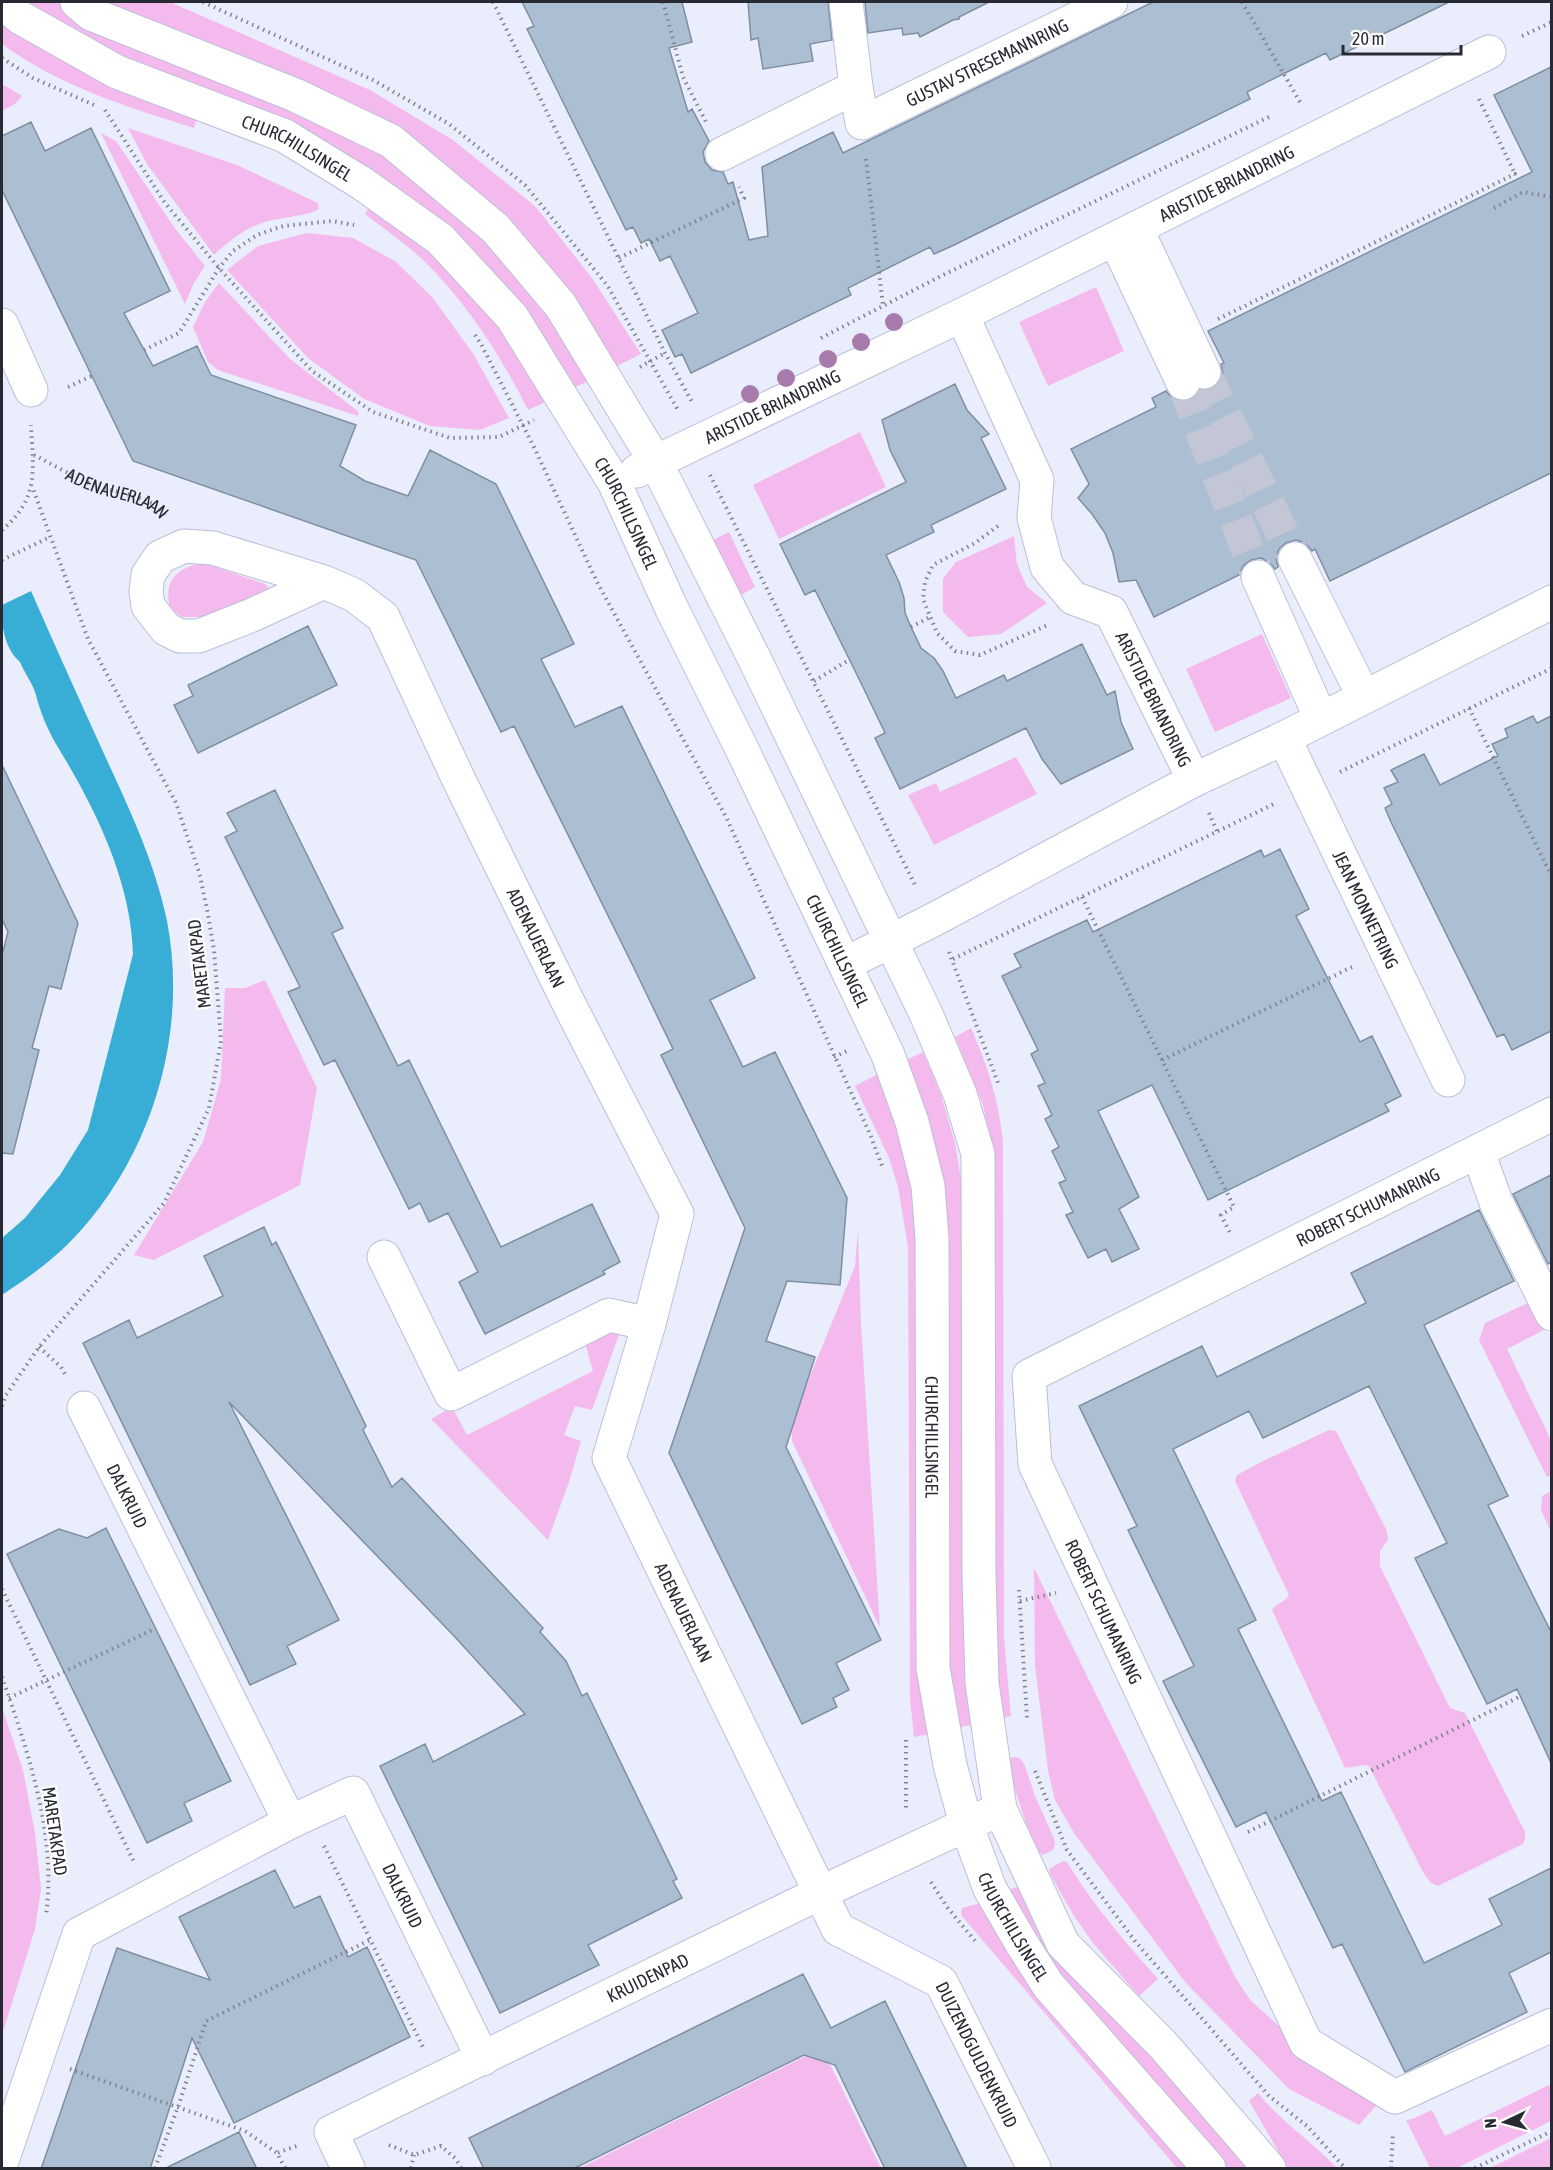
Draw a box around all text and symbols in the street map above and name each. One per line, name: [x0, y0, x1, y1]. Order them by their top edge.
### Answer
street label: GUSTAV STRESEMANNRING: [902, 14, 1072, 111]
scale bar: [1343, 18, 1462, 56]
text: 20 m: [1352, 28, 1384, 49]
street label: CHURCHILLSINGEL: [239, 110, 356, 185]
street label: ARISTIDE BRIANDRING: [1155, 141, 1297, 226]
street label: ARISTIDE BRIANDRING: [701, 365, 844, 448]
street label: CHURCHILLSINGEL: [591, 453, 663, 572]
street label: ADENAUERLAAN: [63, 463, 174, 522]
street label: ARISTIDE BRIANDRING: [1112, 628, 1196, 770]
street label: JEAN MONNETRING: [1329, 847, 1403, 972]
street label: ADENAUERLAAN: [503, 884, 570, 991]
street label: CHURCHILLSINGEL: [802, 891, 874, 1010]
street label: MARETAKPAD: [183, 918, 215, 1010]
street label: ROBERT SCHUMANRING: [1293, 1163, 1443, 1251]
street label: CHURCHILLSINGEL: [922, 1376, 943, 1498]
street label: DALKRUID: [103, 1460, 152, 1531]
street label: ROBERT SCHUMANRING: [1061, 1536, 1147, 1687]
street label: ADENAUERLAAN: [651, 1559, 717, 1666]
street label: MARETAKPAD: [38, 1785, 72, 1877]
street label: DALKRUID: [378, 1860, 428, 1931]
street label: CHURCHILLSINGEL: [974, 1869, 1053, 1985]
street label: KRUIDENPAD: [603, 1948, 692, 2006]
street label: DUIZENDGULDENKRUID: [932, 1978, 1022, 2131]
north arrow: [1475, 2092, 1535, 2152]
text: N: [1481, 2118, 1499, 2129]

